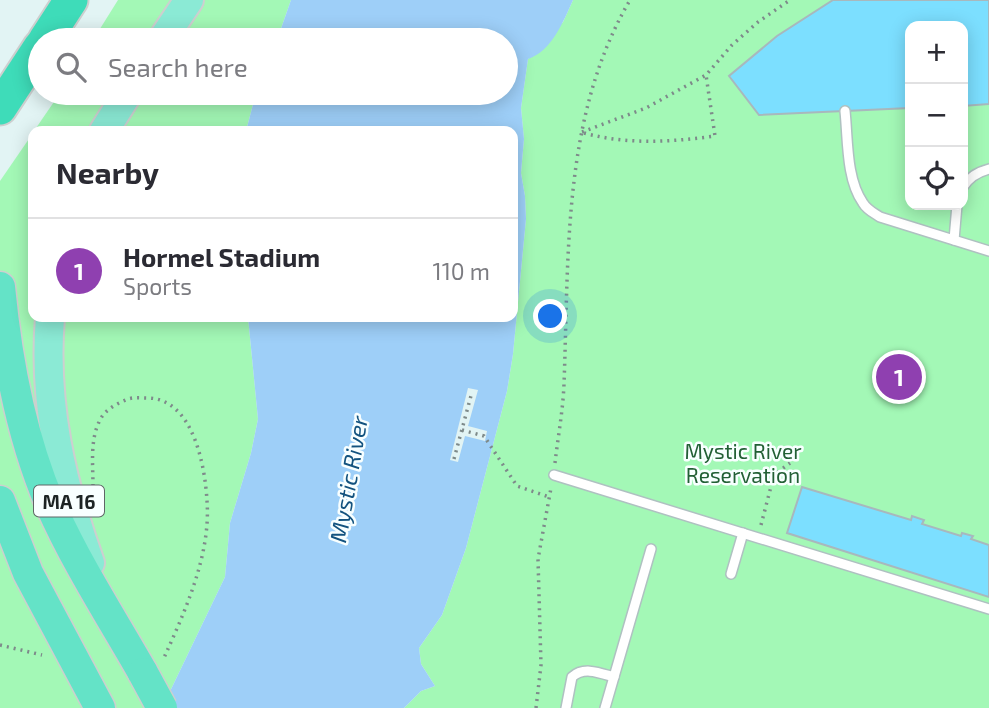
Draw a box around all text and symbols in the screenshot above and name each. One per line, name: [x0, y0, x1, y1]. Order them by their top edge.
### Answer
map controls: [905, 21, 968, 210]
button: +: [905, 21, 968, 84]
search box: [28, 28, 518, 105]
icon: search: [52, 48, 90, 86]
text: Search here: [108, 51, 248, 82]
button: −: [905, 84, 968, 147]
button: locate: [905, 147, 968, 210]
text: Nearby: [56, 154, 159, 190]
text: Hormel Stadium: [123, 241, 320, 272]
text: 1: [74, 257, 84, 285]
text: 110 m: [433, 257, 490, 285]
text: Sports: [123, 272, 192, 300]
your location: [533, 299, 567, 333]
pin: 1: [876, 351, 922, 403]
water label: Mystic River: [323, 413, 373, 545]
park label: Mystic River Reservation: [684, 438, 802, 487]
road number: MA 16: [34, 486, 104, 516]

